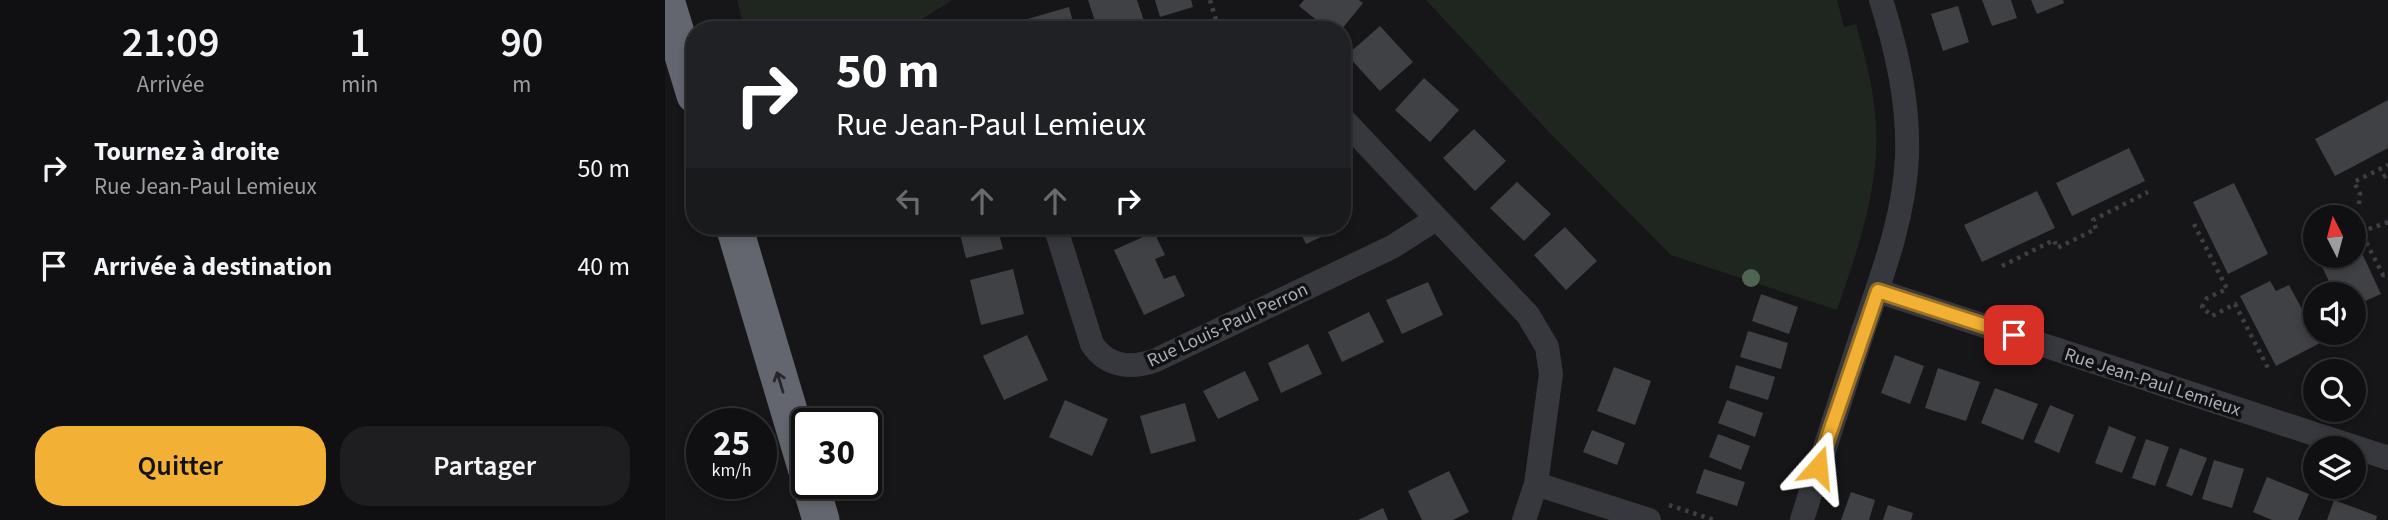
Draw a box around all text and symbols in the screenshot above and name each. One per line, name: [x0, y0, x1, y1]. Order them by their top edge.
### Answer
text: 21:09: [122, 13, 219, 73]
text: 1: [349, 13, 371, 73]
text: 90: [500, 13, 543, 73]
text: 50 m: [836, 37, 940, 107]
icon: right: [721, 49, 812, 140]
text: Arrivée: [137, 68, 204, 101]
text: min: [341, 68, 378, 101]
text: m: [512, 68, 531, 101]
text: Rue Jean-Paul Lemieux: [836, 102, 1146, 148]
text: Tournez à droite: [94, 133, 280, 170]
icon: right: [35, 149, 73, 187]
text: 50 m: [577, 150, 630, 187]
text: Rue Jean-Paul Lemieux: [94, 170, 317, 203]
icon: left: [890, 182, 928, 220]
icon: ahead: [963, 182, 1001, 220]
icon: ahead: [1036, 182, 1074, 220]
icon: right: [1109, 182, 1147, 220]
north arrow: [2303, 205, 2366, 268]
map controls: [2303, 205, 2366, 499]
icon: arrive: [35, 247, 73, 285]
text: Arrivée à destination: [94, 248, 332, 285]
text: 40 m: [577, 248, 630, 285]
street label: Rue Louis-Paul Perron: [1143, 276, 1312, 375]
button: sound: [2303, 282, 2366, 345]
pin: [1984, 305, 2044, 365]
icon: arrive: [1995, 316, 2033, 354]
street label: Rue Jean-Paul Lemieux: [2061, 341, 2245, 424]
button: search: [2303, 359, 2366, 422]
one-way arrow: [773, 371, 786, 393]
speed limit sign: 30: [791, 408, 882, 499]
text: 25: [713, 419, 750, 469]
button: Quitter: [35, 426, 326, 506]
button: Partager: [340, 426, 630, 506]
position arrow: [1781, 430, 1855, 504]
button: layers: [2303, 436, 2366, 499]
text: km/h: [712, 458, 751, 483]

